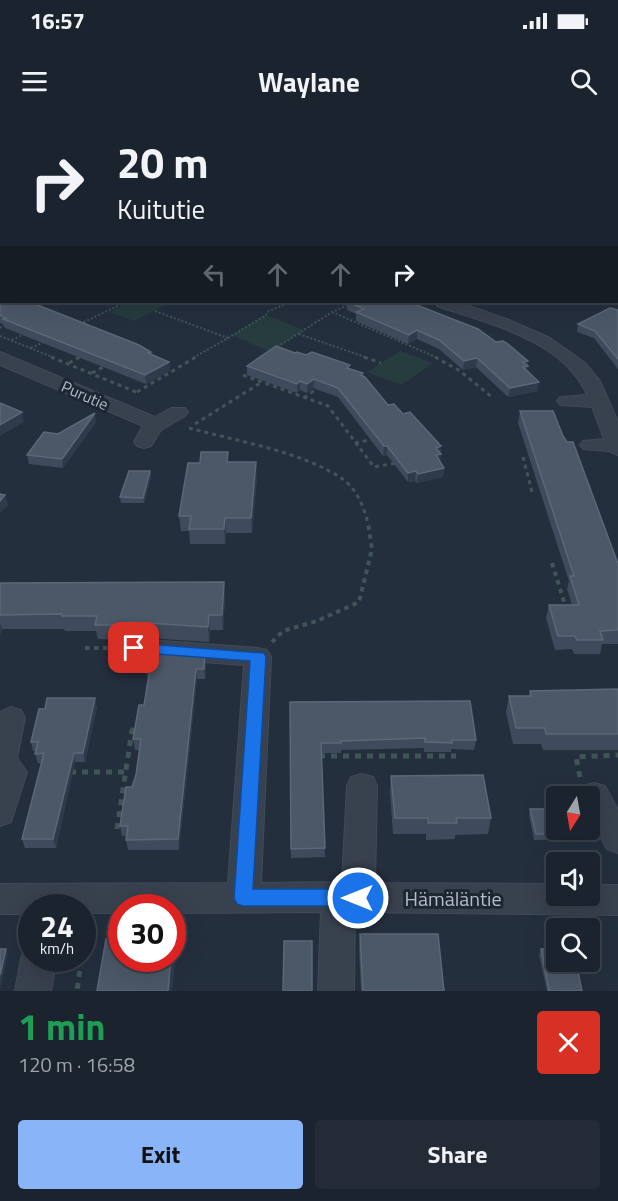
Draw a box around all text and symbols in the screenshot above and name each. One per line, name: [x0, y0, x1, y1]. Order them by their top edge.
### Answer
text: 16:57: [30, 4, 85, 38]
text: Waylane: [258, 61, 360, 102]
icon: menu: [18, 65, 51, 98]
icon: search: [567, 65, 600, 98]
text: 20 m: [117, 130, 209, 194]
icon: right: [18, 144, 96, 222]
text: Kuitutie: [117, 188, 205, 229]
icon: left: [198, 258, 231, 291]
icon: ahead: [261, 258, 294, 291]
icon: ahead: [324, 258, 357, 291]
icon: right: [387, 258, 420, 291]
street label: Purutie: [58, 374, 112, 416]
pin: [108, 622, 159, 673]
icon: arrive: [117, 631, 150, 664]
north arrow: [546, 786, 600, 840]
map controls: [546, 786, 600, 972]
button: sound: [546, 852, 600, 906]
position arrow: [326, 866, 390, 930]
street label: Hämäläntie: [404, 883, 502, 914]
speed limit sign: 30: [108, 894, 186, 972]
text: 24: [40, 903, 74, 949]
button: search: [546, 918, 600, 972]
text: km/h: [40, 937, 74, 960]
text: 1 min: [18, 999, 105, 1054]
button: close: [537, 1011, 600, 1074]
text: 120 m · 16:58: [18, 1049, 135, 1080]
button: Exit: [18, 1120, 303, 1189]
button: Share: [315, 1120, 600, 1189]

